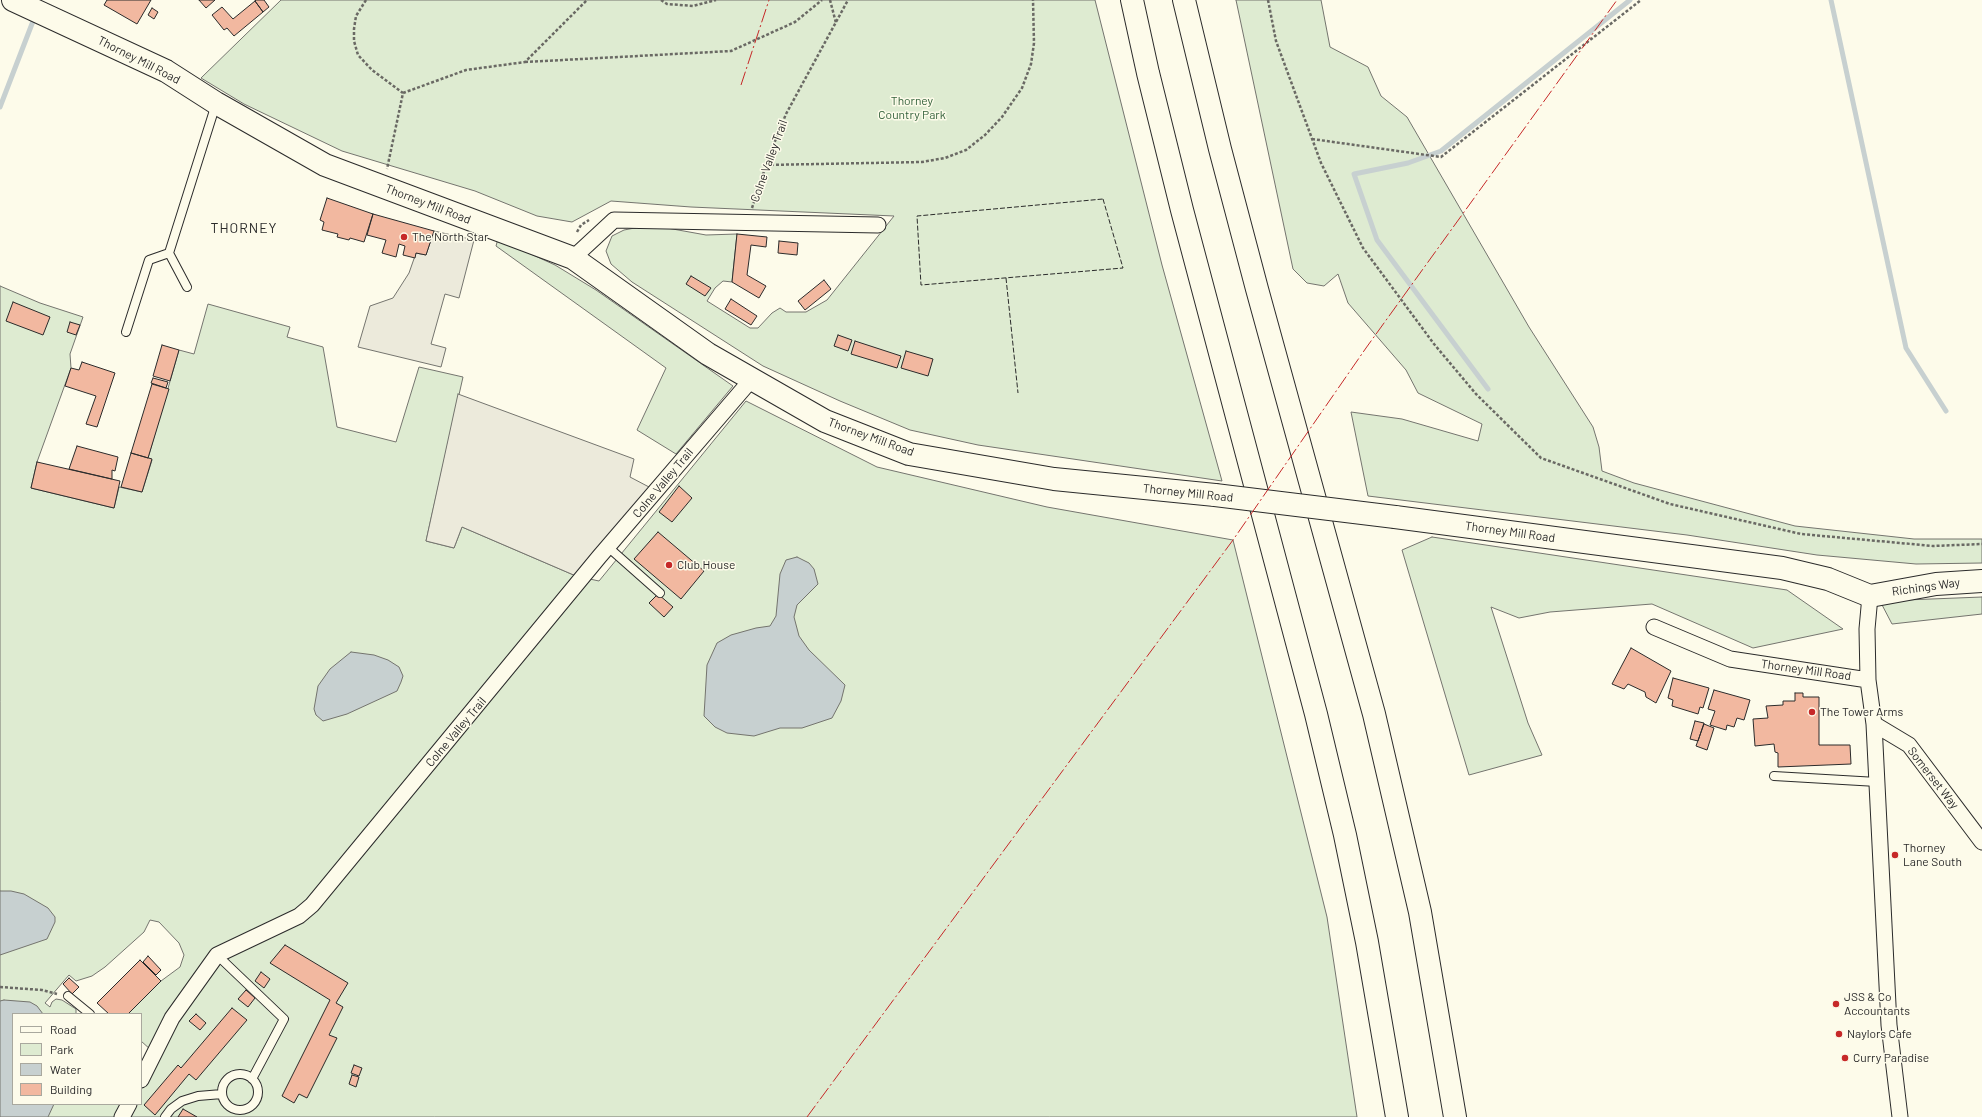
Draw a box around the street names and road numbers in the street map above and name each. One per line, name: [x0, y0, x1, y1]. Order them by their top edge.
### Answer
street label: Thorney Mill Road: [95, 33, 183, 87]
street label: Colne Valley Trail: [747, 118, 791, 204]
street label: Thorney Mill Road: [383, 181, 473, 227]
street label: Thorney Mill Road: [826, 415, 916, 459]
street label: Colne Valley Trail: [630, 445, 696, 521]
street label: Thorney Mill Road: [1142, 481, 1234, 505]
street label: Thorney Mill Road: [1464, 519, 1556, 545]
street label: Richings Way: [1891, 575, 1961, 599]
street label: Thorney Mill Road: [1760, 657, 1852, 683]
street label: Colne Valley Trail: [423, 694, 489, 770]
street label: Somerset Way: [1904, 744, 1962, 812]

